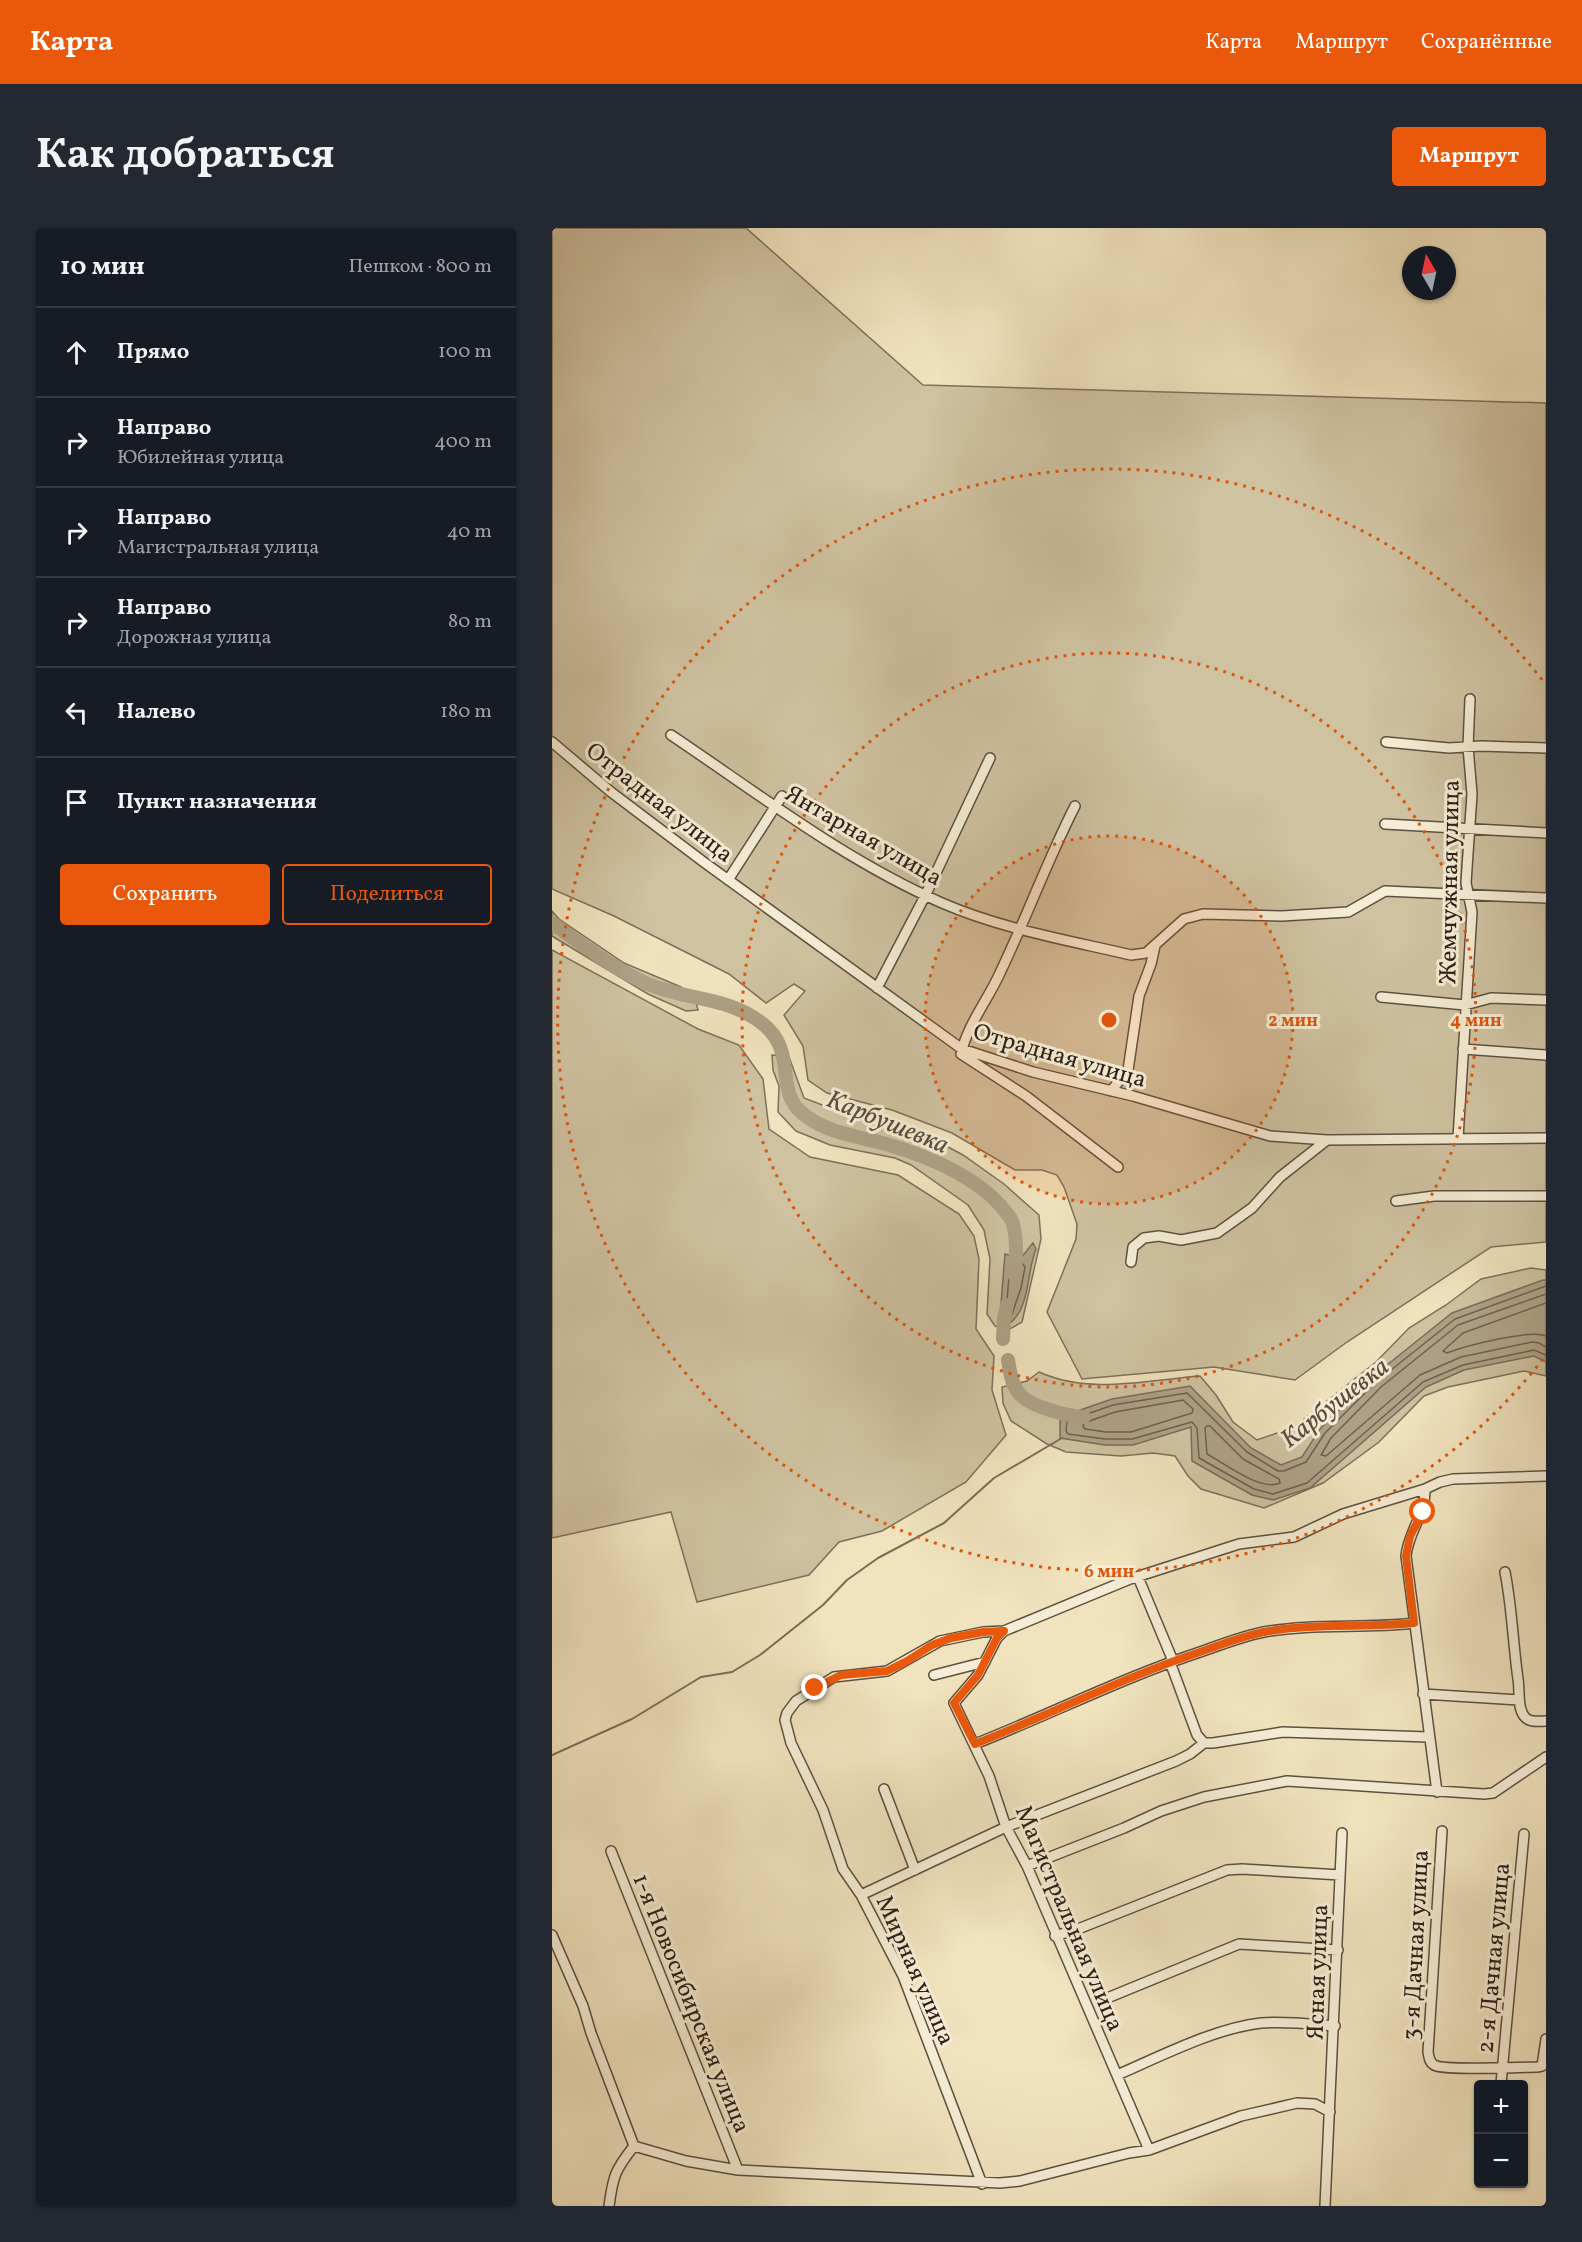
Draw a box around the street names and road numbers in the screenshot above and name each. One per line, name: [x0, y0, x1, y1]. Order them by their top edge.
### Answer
street label: Отрадная улица: [578, 735, 740, 872]
street label: Янтарная улица: [778, 778, 948, 896]
street label: Жемчужная улица: [1432, 779, 1470, 985]
street label: Отрадная улица: [969, 1016, 1150, 1098]
street label: Магистральная улица: [1005, 1800, 1131, 2037]
street label: 3-я Дачная улица: [1395, 1849, 1439, 2041]
street label: 2-я Дачная улица: [1470, 1861, 1520, 2055]
street label: 1-я Новосибирская улица: [622, 1869, 758, 2139]
street label: Мирная улица: [866, 1891, 962, 2051]
street label: Ясная улица: [1300, 1903, 1338, 2041]

